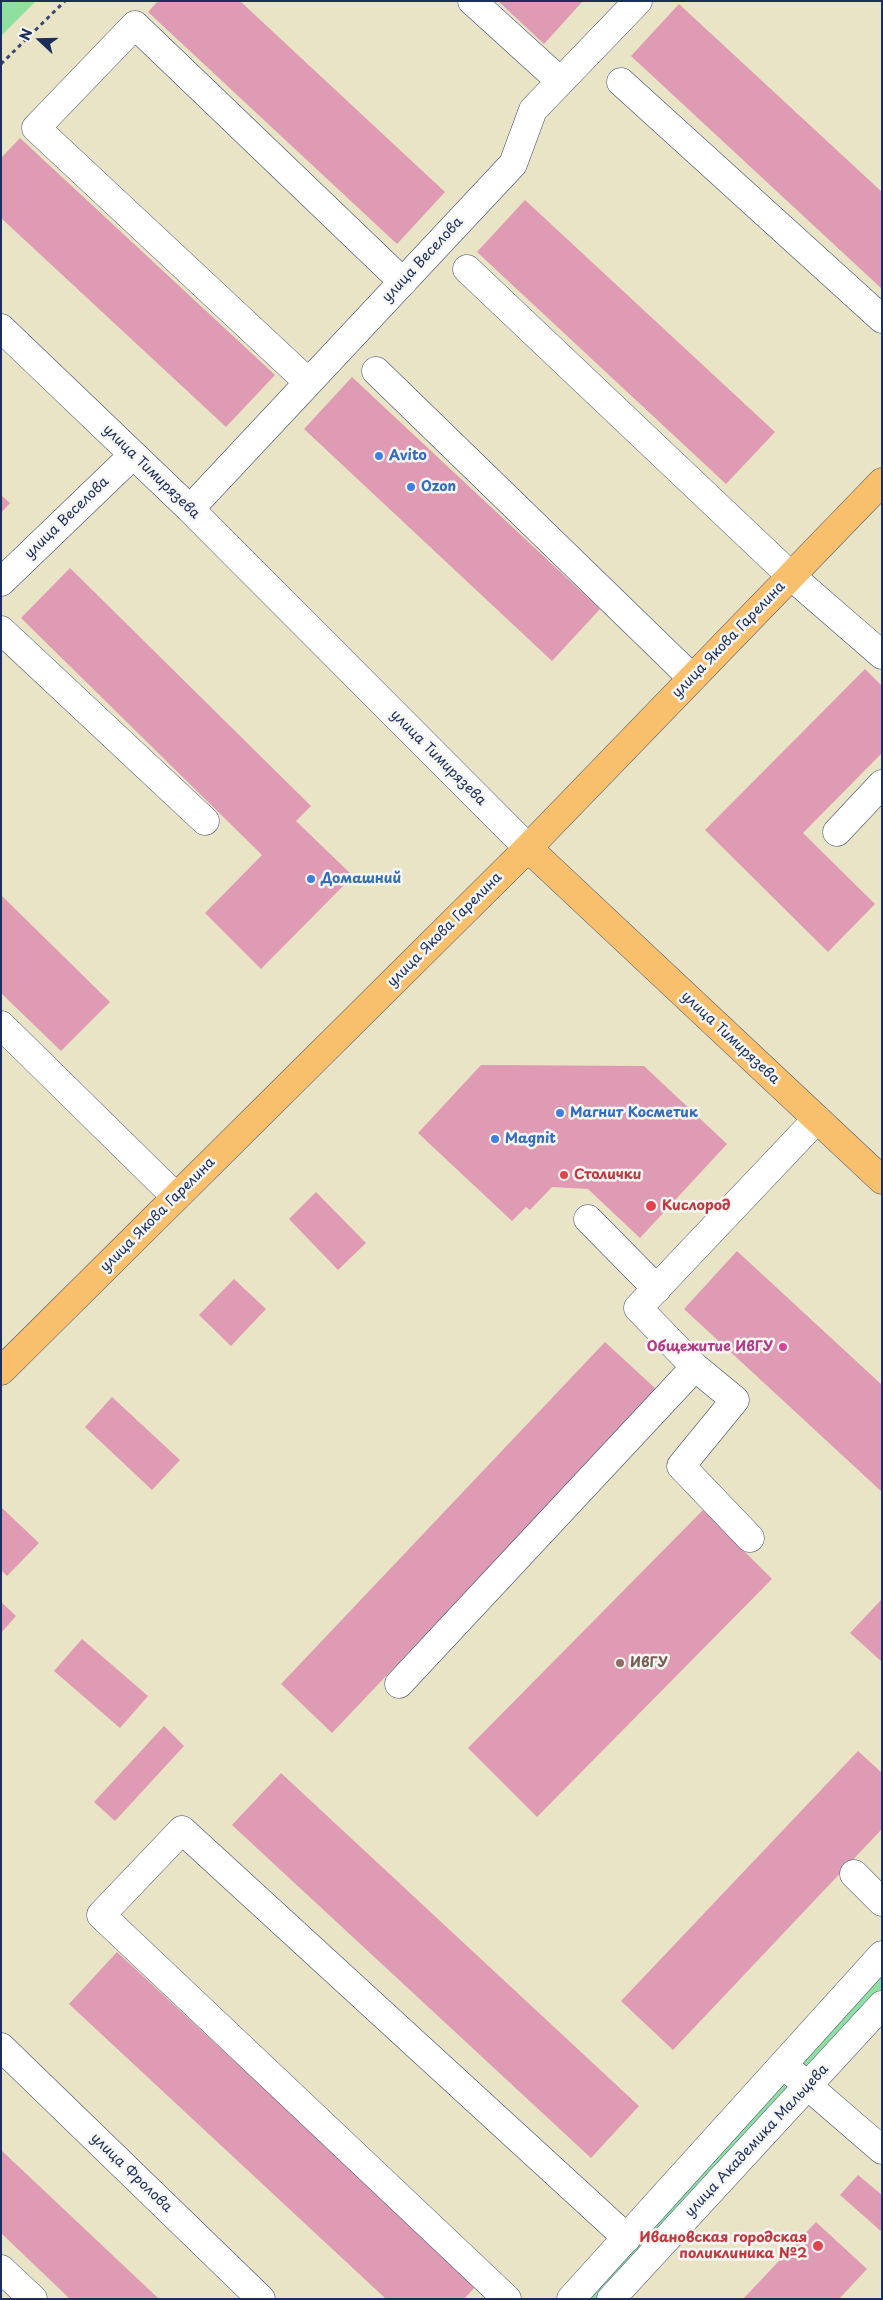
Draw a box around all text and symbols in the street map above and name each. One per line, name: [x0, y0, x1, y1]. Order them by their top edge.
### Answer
north arrow: [15, 15, 65, 65]
text: N: [14, 26, 37, 43]
street label: улица Веселова: [379, 214, 467, 306]
street label: улица Тимирязева: [99, 421, 203, 523]
place label: Avito: [389, 448, 427, 464]
marker: Avito: [373, 450, 385, 462]
street label: улица Веселова: [21, 474, 113, 562]
place label: Ozon: [421, 479, 456, 495]
marker: Ozon: [405, 481, 417, 493]
street label: улица Якова Гарелина: [669, 578, 789, 702]
street label: улица Тимирязева: [387, 707, 489, 809]
street label: улица Якова Гарелина: [384, 869, 506, 991]
place label: Домашний: [321, 871, 401, 887]
marker: Домашний: [305, 873, 317, 885]
street label: улица Тимирязева: [677, 988, 783, 1088]
place label: Магнит Косметик: [570, 1105, 698, 1121]
marker: Магнит Косметик: [554, 1107, 566, 1119]
place label: Magnit: [505, 1131, 556, 1147]
marker: Magnit: [489, 1133, 501, 1145]
street label: улица Якова Гарелина: [97, 1154, 219, 1276]
place label: Столички: [574, 1167, 642, 1183]
marker: Столички: [558, 1169, 570, 1181]
place label: Кислород: [662, 1198, 731, 1214]
marker: Кислород: [644, 1199, 658, 1213]
place label: Общежитие ИвГУ: [647, 1339, 773, 1355]
marker: Общежитие ИвГУ: [777, 1341, 789, 1353]
place label: ИвГУ: [630, 1655, 668, 1671]
marker: ИвГУ: [614, 1657, 626, 1669]
street label: улица Академика Мальцева: [682, 2061, 832, 2221]
street label: улица Фролова: [87, 2130, 175, 2216]
place label: Ивановская городская поликлиника №2: [640, 2230, 807, 2262]
marker: Ивановская городская поликлиника №2: [811, 2239, 825, 2253]

